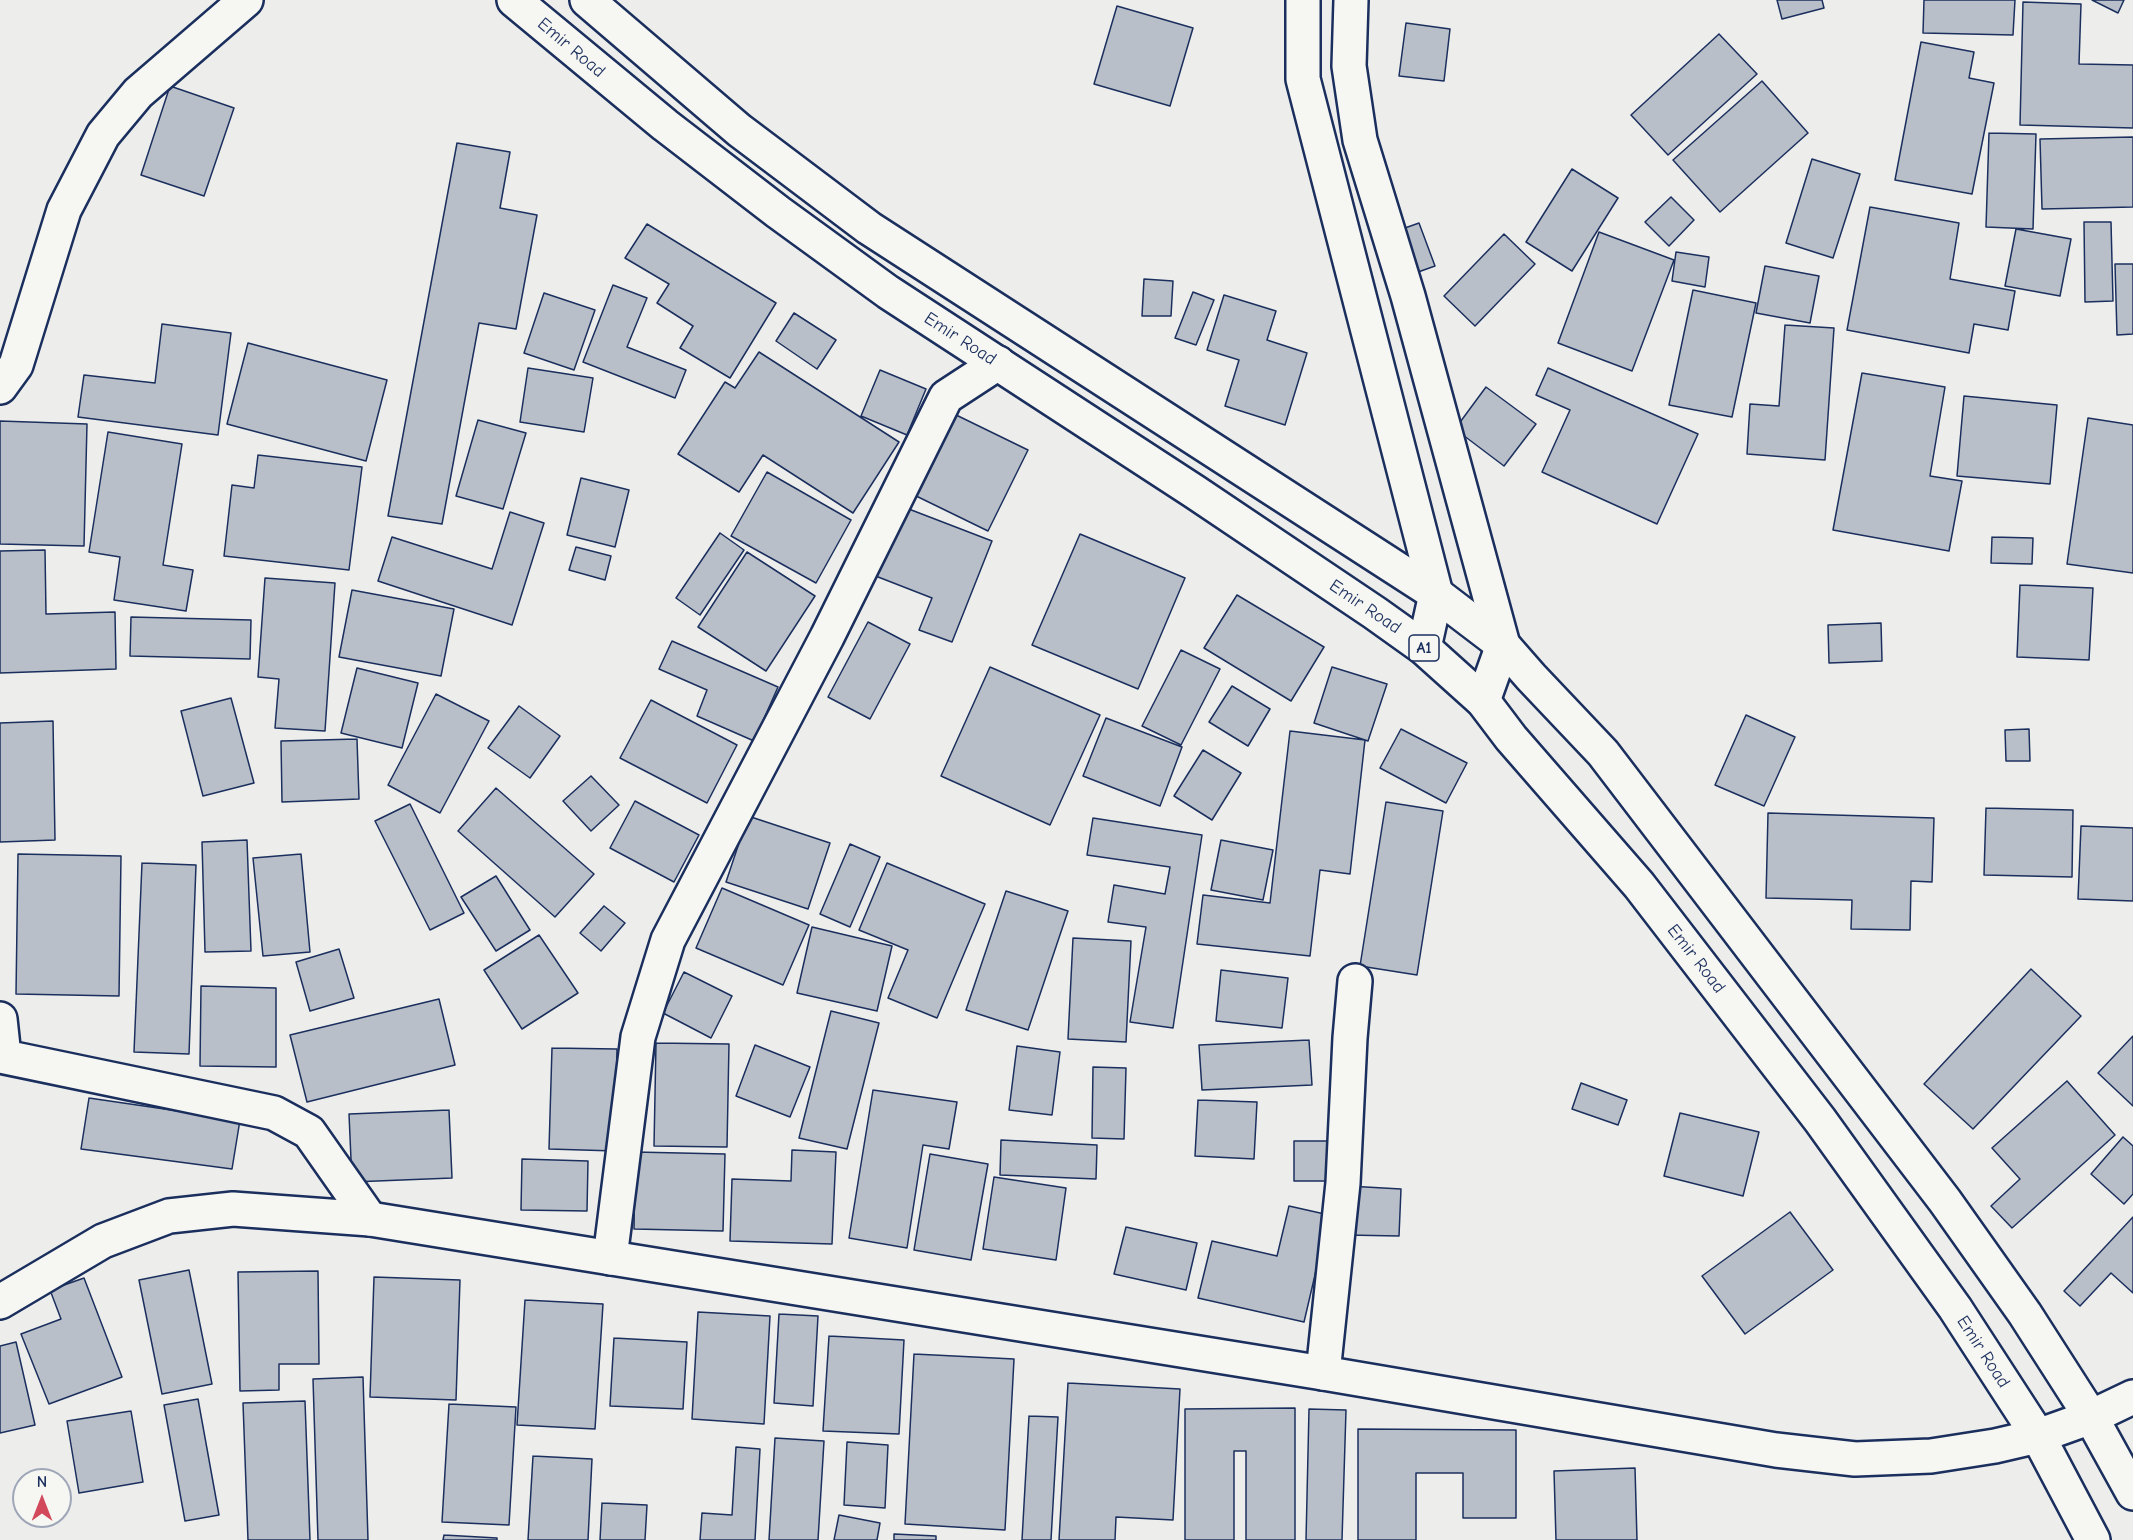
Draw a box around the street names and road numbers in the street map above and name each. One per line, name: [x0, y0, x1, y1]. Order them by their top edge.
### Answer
street label: Emir Road: [533, 13, 609, 83]
street label: Emir Road: [920, 308, 1000, 370]
street label: Emir Road: [1325, 575, 1405, 639]
road number: A1: [1409, 635, 1439, 661]
street label: Emir Road: [1662, 920, 1730, 998]
street label: Emir Road: [1952, 1312, 2014, 1392]

